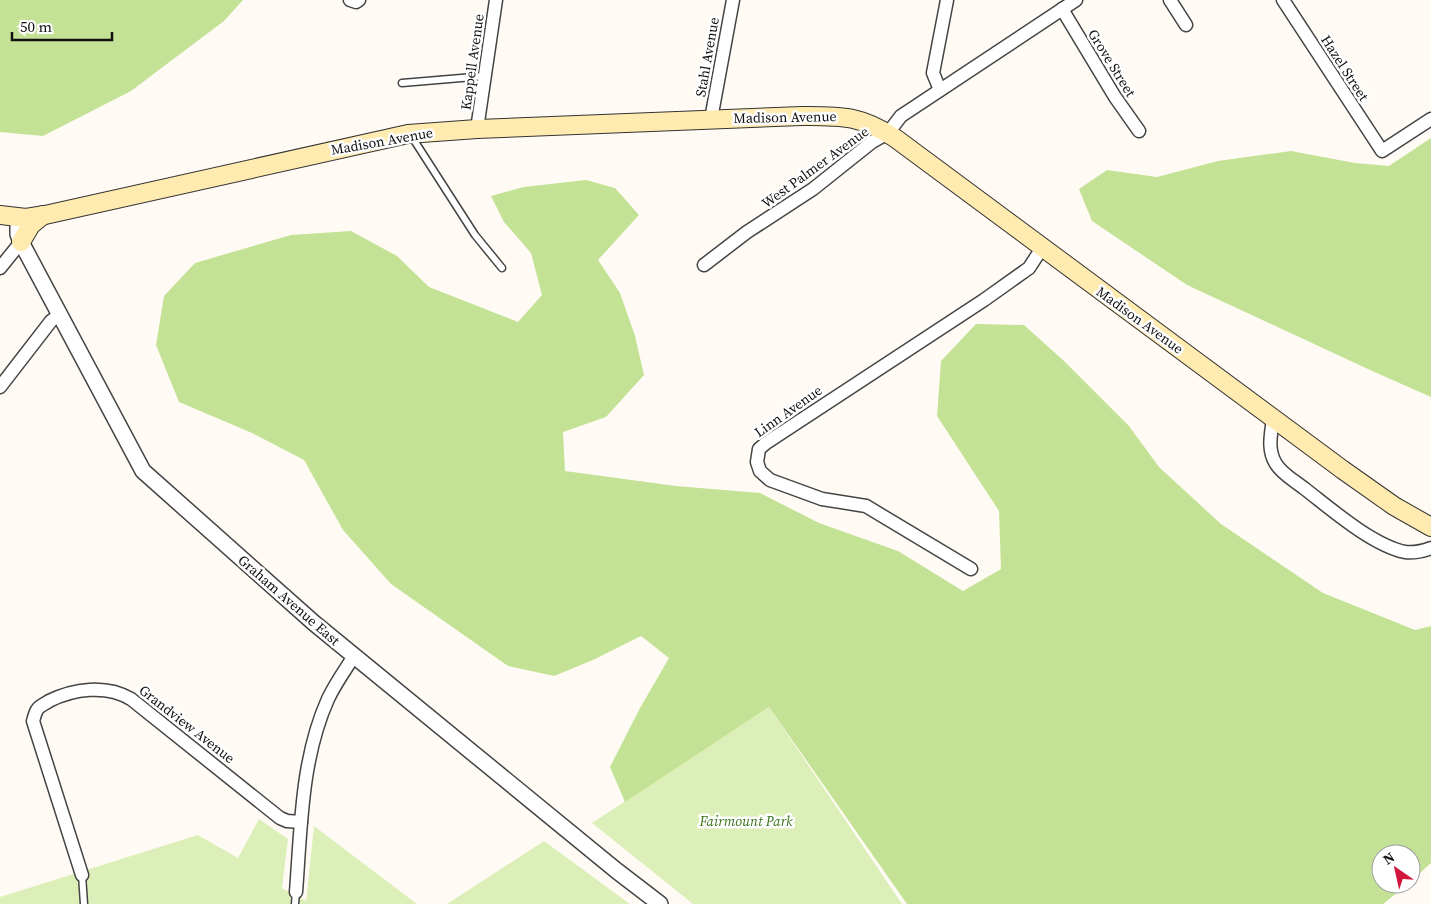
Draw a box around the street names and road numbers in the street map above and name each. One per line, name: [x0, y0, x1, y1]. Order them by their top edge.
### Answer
street label: Kappell Avenue: [455, 13, 489, 111]
street label: Stahl Avenue: [690, 16, 724, 98]
street label: Grove Street: [1083, 25, 1141, 101]
street label: Hazel Street: [1316, 31, 1374, 105]
street label: Madison Avenue: [733, 106, 837, 128]
street label: West Palmer Avenue: [757, 121, 873, 213]
street label: Madison Avenue: [330, 122, 434, 160]
street label: Madison Avenue: [1092, 282, 1188, 358]
street label: Linn Avenue: [750, 380, 826, 442]
street label: Graham Avenue East: [234, 550, 345, 650]
street label: Grandview Avenue: [135, 680, 239, 768]

